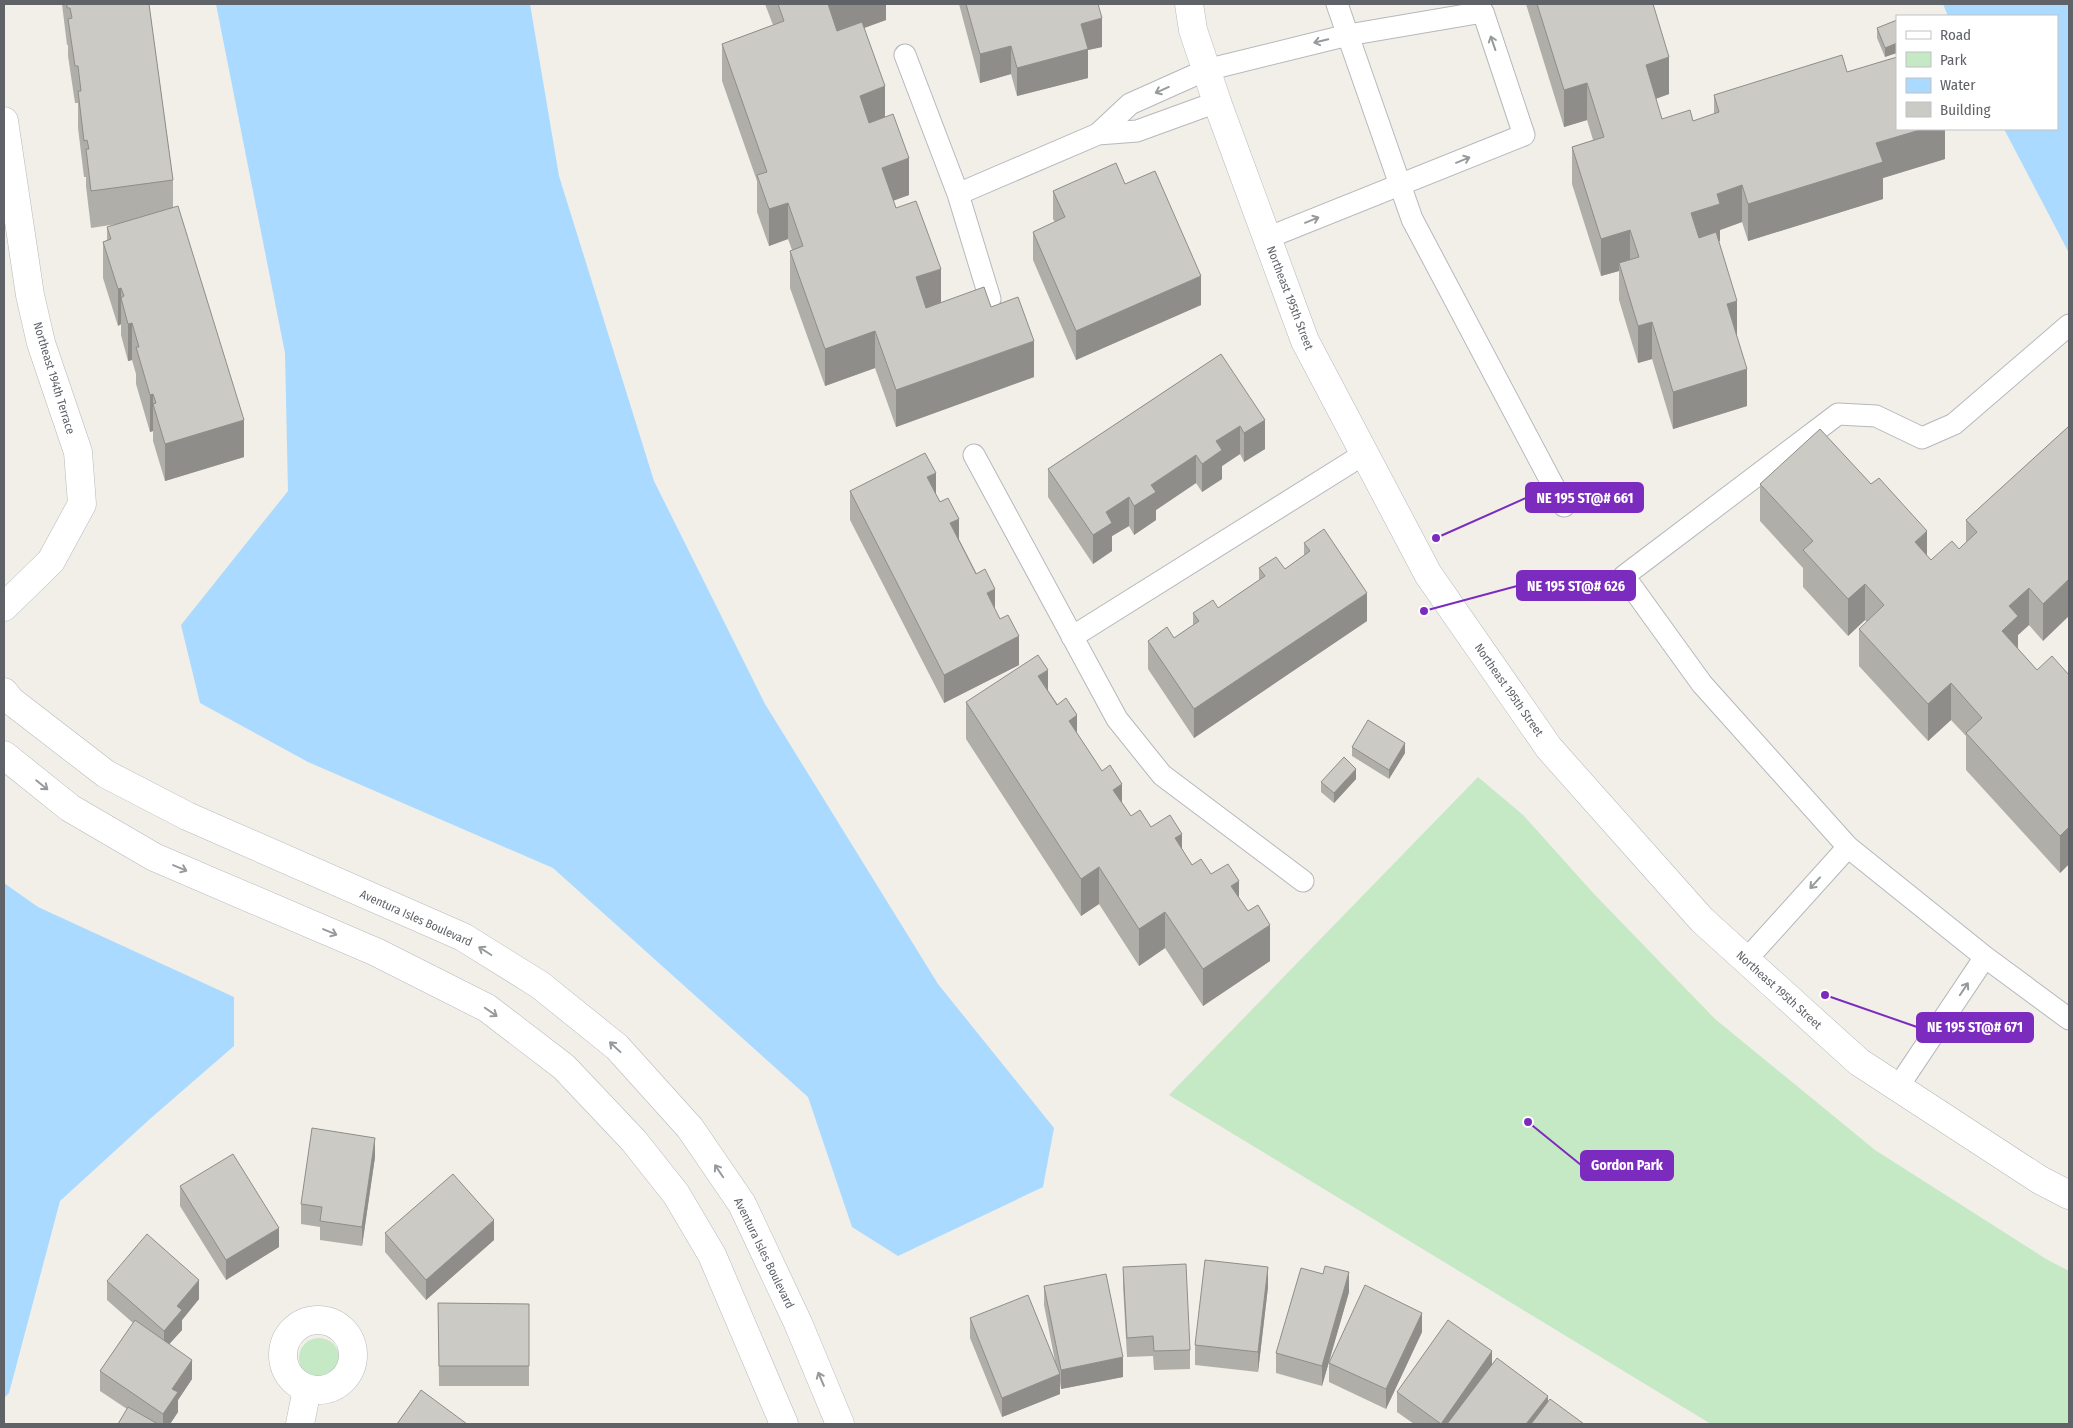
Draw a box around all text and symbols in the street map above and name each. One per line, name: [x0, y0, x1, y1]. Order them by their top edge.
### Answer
legend: [1896, 15, 2058, 130]
text: Road: [1940, 26, 1971, 44]
one-way arrow: [1488, 36, 1497, 52]
one-way arrow: [1313, 37, 1329, 47]
text: Park: [1940, 51, 1967, 69]
text: Water: [1940, 76, 1976, 94]
one-way arrow: [1155, 85, 1170, 95]
text: Building: [1940, 101, 1991, 119]
one-way arrow: [1455, 154, 1470, 164]
one-way arrow: [1304, 215, 1319, 224]
street label: Northeast 195th Street: [1264, 244, 1316, 352]
street label: Northeast 194th Terrace: [30, 320, 78, 436]
callout: NE 195 ST@# 661: [1526, 483, 1643, 512]
text: NE 195 ST@# 661: [1537, 490, 1633, 507]
callout: NE 195 ST@# 626: [1517, 571, 1635, 600]
text: NE 195 ST@# 626: [1527, 578, 1625, 595]
street label: Northeast 195th Street: [1472, 641, 1546, 739]
one-way arrow: [35, 780, 48, 791]
one-way arrow: [173, 865, 188, 874]
one-way arrow: [1809, 877, 1821, 890]
street label: Aventura Isles Boulevard: [358, 887, 474, 949]
one-way arrow: [322, 927, 337, 937]
one-way arrow: [478, 945, 492, 955]
street label: Northeast 195th Street: [1733, 948, 1825, 1032]
one-way arrow: [1960, 982, 1970, 996]
one-way arrow: [484, 1007, 498, 1017]
callout: NE 195 ST@# 671: [1917, 1013, 2033, 1042]
text: NE 195 ST@# 671: [1927, 1019, 2023, 1036]
one-way arrow: [609, 1041, 622, 1053]
callout: Gordon Park: [1581, 1151, 1673, 1180]
text: Gordon Park: [1591, 1157, 1664, 1174]
one-way arrow: [714, 1164, 724, 1178]
street label: Aventura Isles Boulevard: [731, 1195, 797, 1311]
one-way arrow: [816, 1372, 826, 1387]

